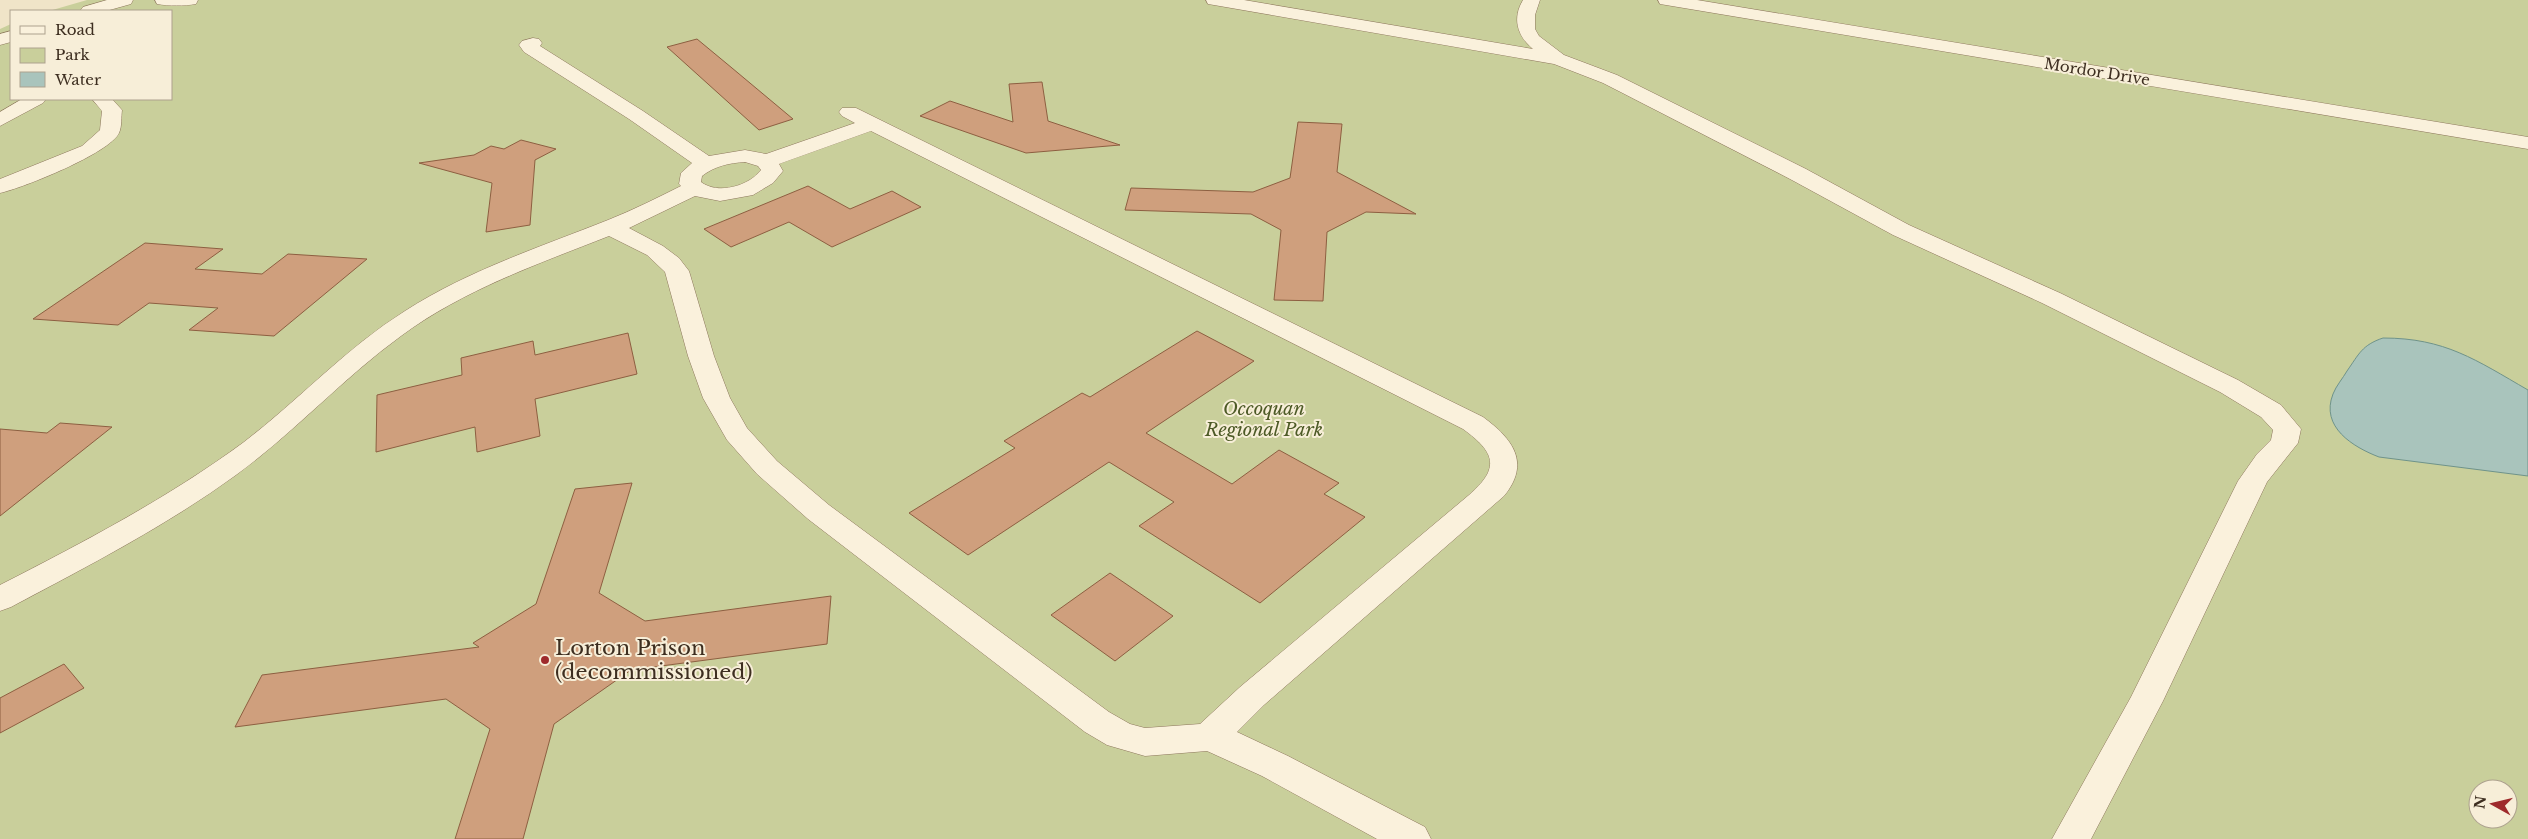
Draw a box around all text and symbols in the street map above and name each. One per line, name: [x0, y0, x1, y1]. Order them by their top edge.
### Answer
legend: [10, 10, 172, 100]
text: Road: [55, 20, 95, 39]
text: Park: [55, 45, 91, 64]
street label: Mordor Drive: [2043, 54, 2151, 89]
text: Water: [54, 70, 102, 89]
park label: Occoquan Regional Park: [1204, 398, 1323, 441]
place label: Lorton Prison (decommissioned): [555, 635, 752, 685]
marker: Lorton Prison (decommissioned): [539, 654, 551, 666]
north arrow: [2468, 779, 2518, 829]
text: N: [2470, 794, 2490, 810]

